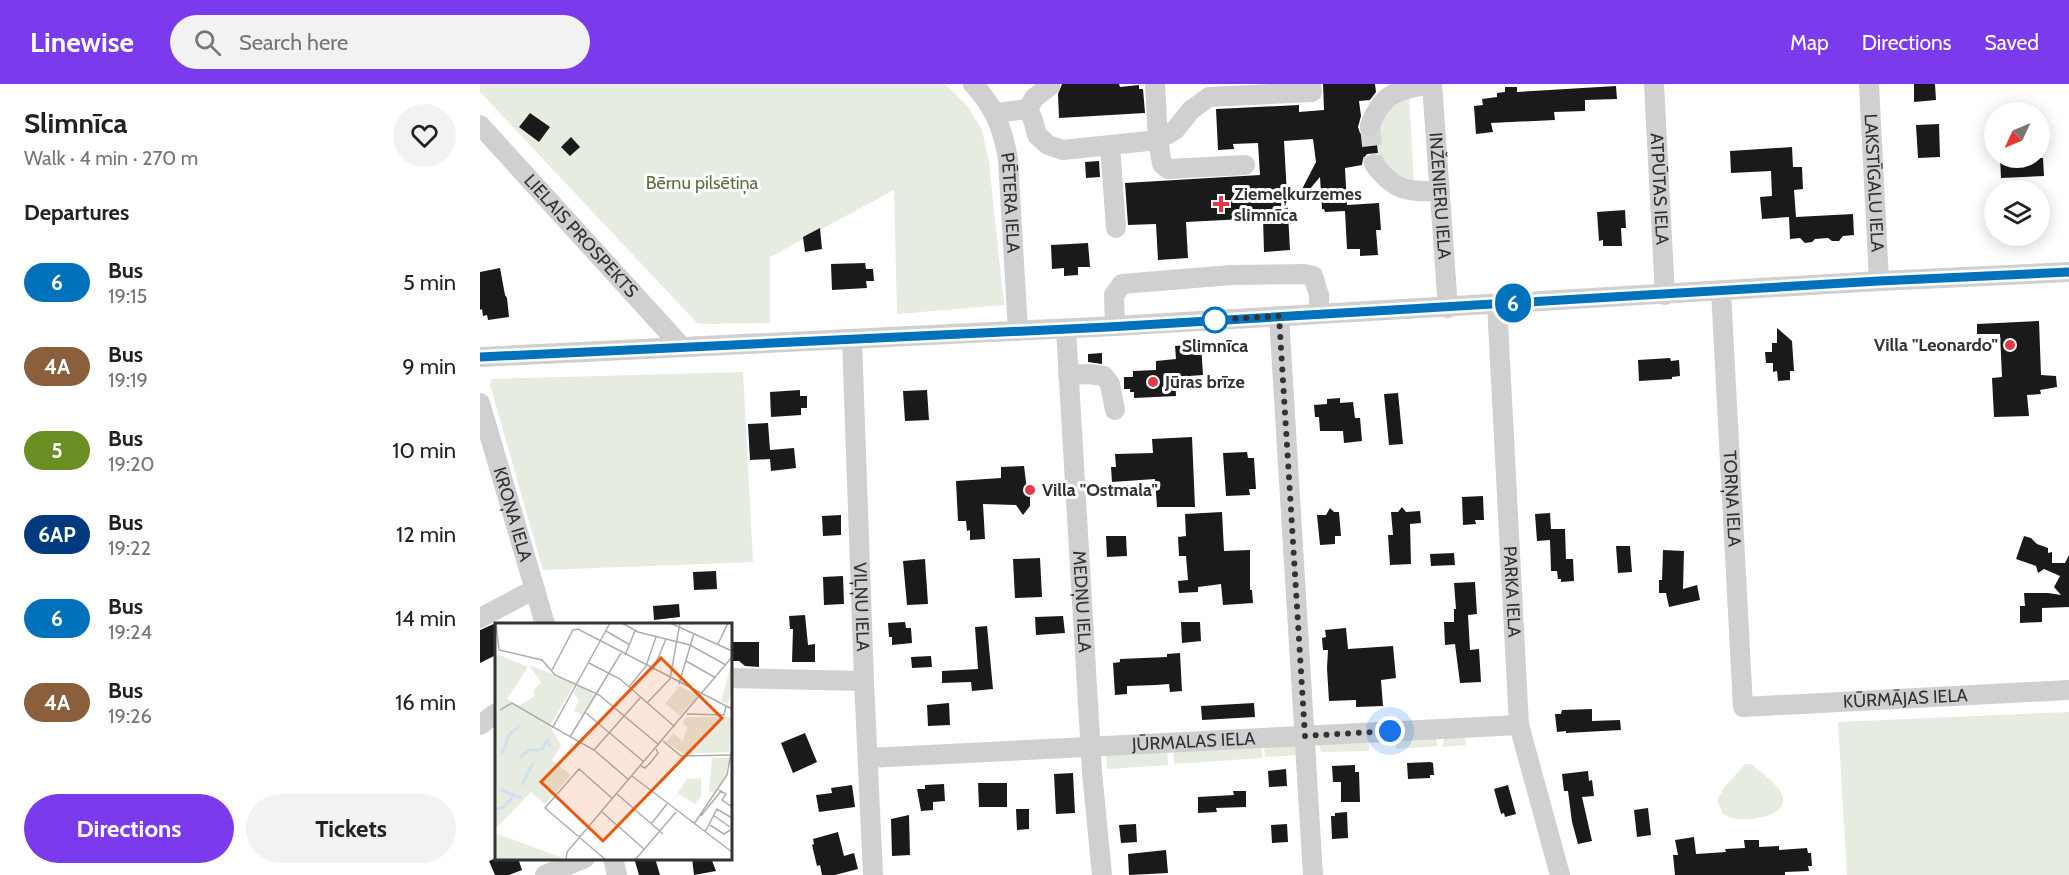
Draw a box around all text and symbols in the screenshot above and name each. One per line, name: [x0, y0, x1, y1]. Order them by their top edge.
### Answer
search box: [170, 15, 590, 69]
text: Linewise: [30, 25, 134, 59]
icon: search: [191, 26, 224, 59]
text: Search here: [239, 29, 348, 56]
text: Map: [1790, 30, 1829, 55]
text: Directions: [1862, 30, 1951, 55]
text: Saved: [1984, 30, 2039, 55]
north arrow: [1984, 102, 2050, 168]
map controls: [1984, 102, 2050, 246]
button: heart: [393, 104, 456, 167]
text: Slimnīca: [24, 106, 127, 140]
street label: LAKSTĪGALU IELA: [1860, 113, 1889, 253]
street label: INŽENIERU IELA: [1424, 132, 1455, 260]
street label: ATPŪTAS IELA: [1646, 132, 1673, 245]
text: Walk · 4 min · 270 m: [24, 146, 198, 170]
street label: PĒTERA IELA: [996, 151, 1024, 254]
street label: LIELAIS PROSPEKTS: [519, 170, 643, 302]
park label: Bērnu pilsētiņa: [646, 172, 759, 195]
button: layers: [1984, 180, 2050, 246]
place label: Ziemeļkurzemes slimnīca: [1234, 183, 1362, 226]
marker: Ziemeļkurzemes slimnīca: [1212, 195, 1230, 213]
text: Departures: [24, 199, 129, 226]
text: Bus: [108, 257, 143, 284]
text: 5 min: [403, 269, 456, 296]
text: 6: [51, 270, 63, 295]
text: 19:15: [108, 284, 147, 308]
line badge: 6: [1494, 284, 1532, 322]
text: 6: [1507, 291, 1519, 316]
marker: Slimnīca: [1202, 307, 1228, 333]
place label: Villa "Leonardo": [1874, 334, 1998, 356]
place label: Slimnīca: [1182, 335, 1248, 357]
marker: Villa "Leonardo": [2003, 338, 2017, 352]
text: Bus: [108, 341, 143, 368]
text: 9 min: [402, 353, 456, 380]
text: 4A: [44, 354, 70, 379]
text: 19:19: [108, 368, 148, 392]
place label: Jūras brīze: [1164, 371, 1245, 393]
marker: Jūras brīze: [1146, 375, 1160, 389]
text: Bus: [108, 425, 143, 452]
text: 10 min: [392, 437, 456, 464]
text: 5: [51, 438, 63, 463]
street label: TORŅA IELA: [1718, 450, 1746, 547]
text: 19:20: [108, 452, 154, 476]
street label: KROŅA IELA: [488, 464, 537, 564]
place label: Villa "Ostmala": [1042, 479, 1158, 501]
marker: Villa "Ostmala": [1023, 483, 1037, 497]
text: Bus: [108, 509, 143, 536]
text: 12 min: [396, 521, 456, 548]
text: 6AP: [38, 522, 76, 547]
text: 19:22: [108, 536, 151, 560]
street label: PARKA IELA: [1499, 545, 1525, 638]
street label: MEDŅU IELA: [1068, 550, 1096, 653]
street label: VIĻŅU IELA: [848, 562, 874, 652]
text: Bus: [108, 593, 143, 620]
text: 14 min: [395, 605, 456, 632]
text: 6: [51, 606, 63, 631]
text: 19:24: [108, 620, 152, 644]
inset map: [495, 623, 732, 860]
text: Bus: [108, 677, 143, 704]
street label: KŪRMĀJAS IELA: [1842, 684, 1968, 713]
text: 16 min: [395, 689, 456, 716]
text: 4A: [44, 690, 70, 715]
text: 19:26: [108, 704, 152, 728]
your location: [1375, 716, 1405, 746]
street label: JŪRMALAS IELA: [1130, 727, 1256, 756]
button: Directions: [24, 794, 234, 863]
button: Tickets: [246, 794, 456, 863]

